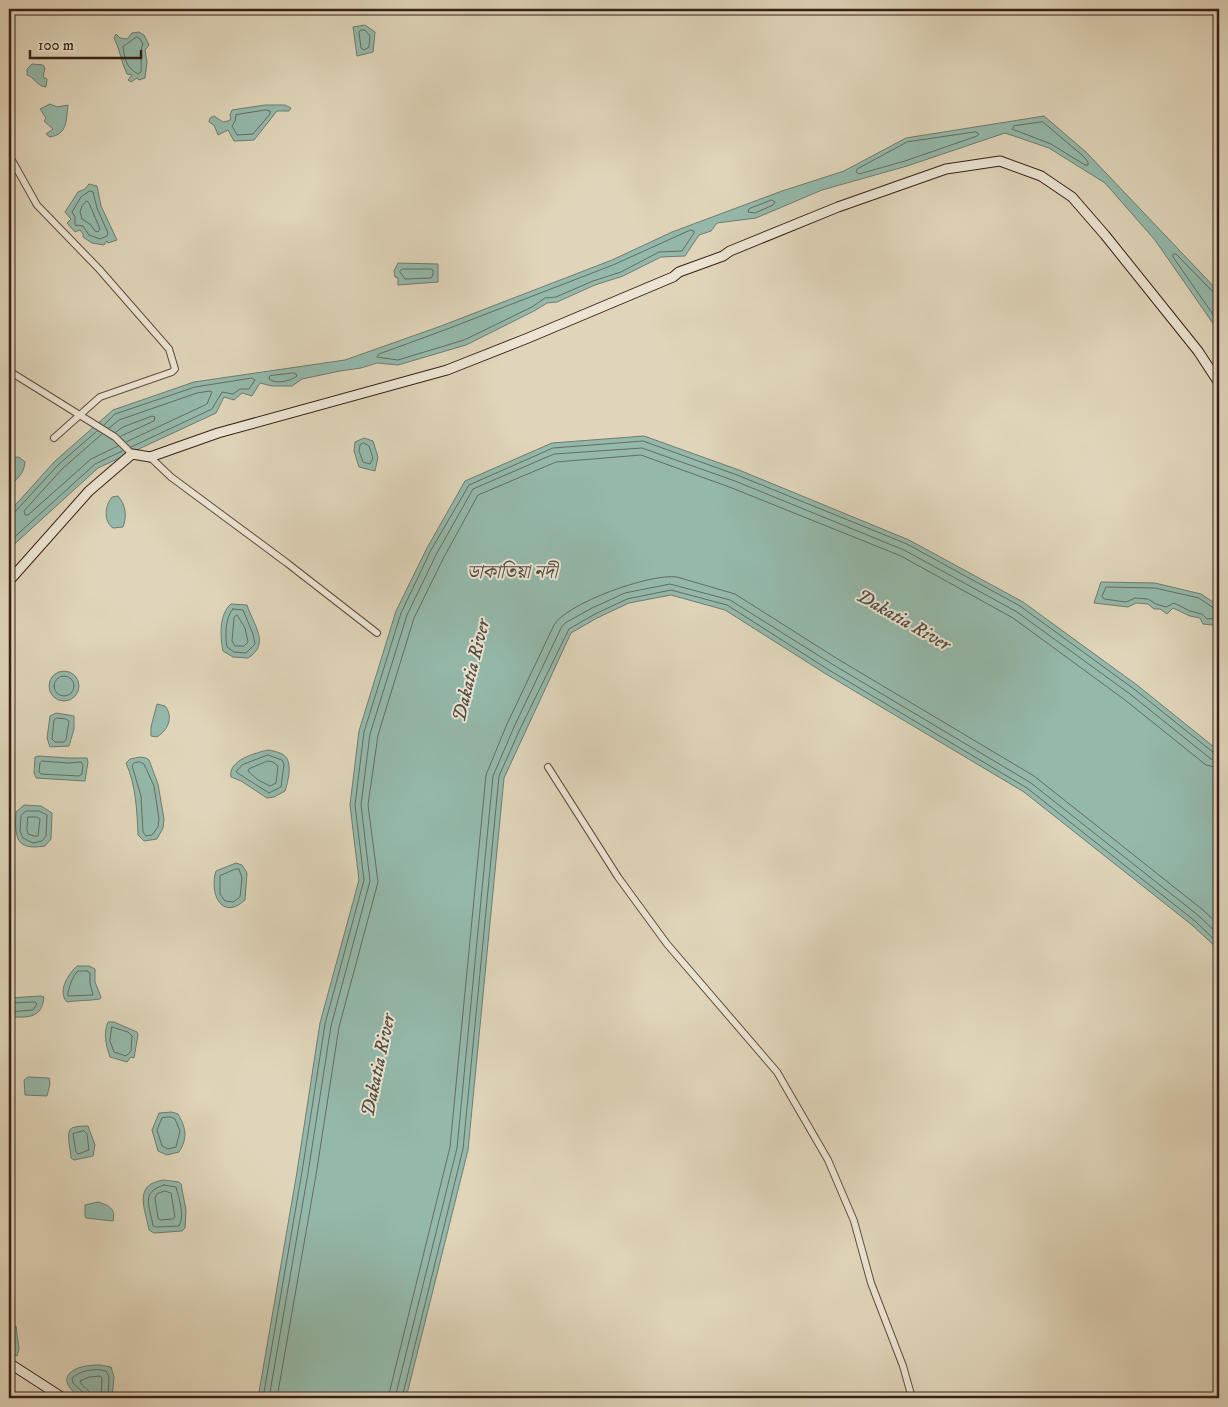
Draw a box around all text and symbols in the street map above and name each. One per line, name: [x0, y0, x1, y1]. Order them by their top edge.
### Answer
scale bar: [30, 28, 141, 60]
text: 100 m: [38, 36, 74, 55]
water label: ডাকাতিয়া নদী: [467, 560, 560, 584]
water label: Dakatia River: [852, 584, 956, 658]
water label: Dakatia River: [448, 615, 496, 724]
water label: Dakatia River: [356, 1010, 401, 1119]

